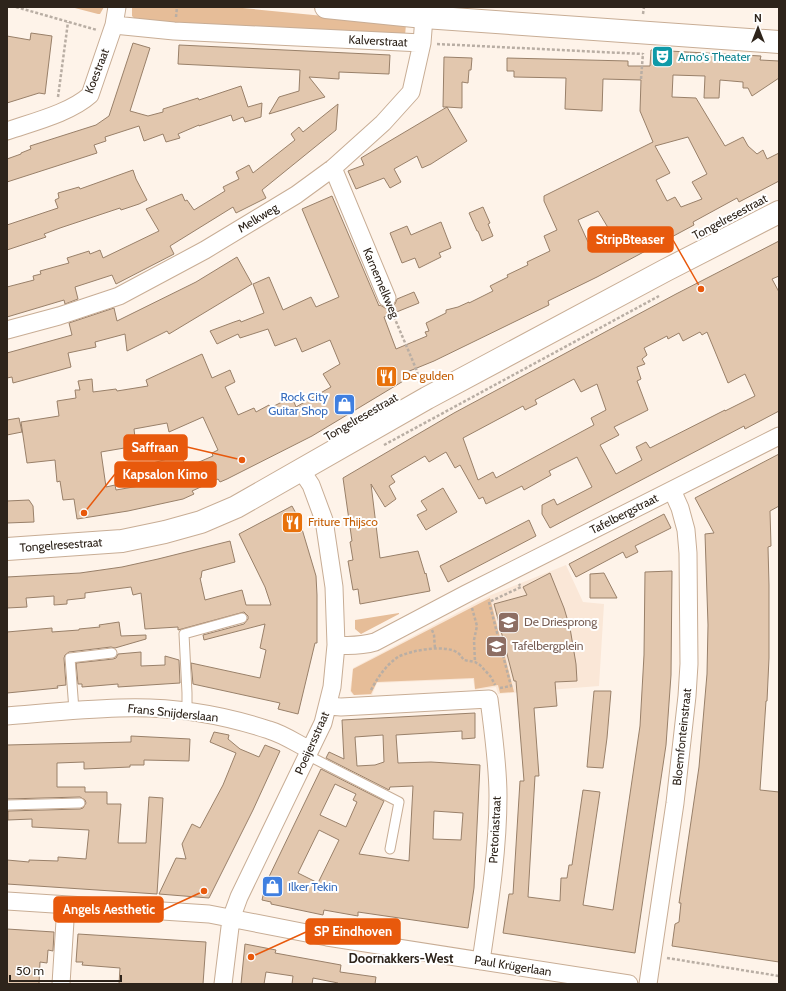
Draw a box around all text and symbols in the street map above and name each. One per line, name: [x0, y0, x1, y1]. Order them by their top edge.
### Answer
north arrow: [738, 8, 778, 48]
text: N: [754, 11, 762, 25]
street label: Kalverstraat: [348, 31, 408, 50]
theatre icon: Arno's Theater: [650, 44, 676, 70]
street label: Koestraat: [81, 46, 112, 96]
place label: Arno's Theater: [678, 49, 751, 64]
street label: Tongelresestraat: [690, 191, 770, 243]
street label: Melkweg: [235, 199, 282, 236]
callout: StripBteaser: [588, 227, 673, 252]
text: StripBteaser: [596, 231, 665, 247]
street label: Karnemelkweg: [360, 245, 403, 321]
restaurant icon: De gulden: [374, 363, 400, 389]
place label: De gulden: [402, 368, 454, 383]
place label: Rock City Guitar Shop: [268, 389, 328, 418]
street label: Tongelresestraat: [321, 389, 400, 444]
shop icon: Rock City Guitar Shop: [331, 391, 357, 417]
callout: Saffraan: [124, 435, 187, 460]
text: Saffraan: [131, 439, 179, 455]
callout: Kapsalon Kimo: [115, 462, 216, 487]
text: Kapsalon Kimo: [122, 466, 208, 482]
street label: Tafelbergstraat: [587, 490, 661, 537]
restaurant icon: Friture Thijsco: [280, 509, 306, 535]
place label: Friture Thijsco: [308, 514, 378, 529]
street label: Tongelresestraat: [19, 534, 103, 555]
school or university icon: De Driesprong: [496, 609, 522, 635]
place label: De Driesprong: [524, 614, 598, 629]
school or university icon: Tafelbergplein: [484, 633, 510, 659]
place label: Tafelbergplein: [512, 638, 584, 653]
street label: Bloemfonteinstraat: [669, 688, 694, 786]
street label: Frans Snijderslaan: [127, 700, 219, 725]
street label: Poeijersstraat: [291, 709, 332, 777]
street label: Pretoriastraat: [485, 796, 504, 864]
shop icon: Ilker Tekin: [259, 874, 285, 900]
place label: Ilker Tekin: [288, 879, 338, 894]
callout: Angels Aesthetic: [54, 897, 163, 922]
text: Angels Aesthetic: [63, 901, 155, 917]
callout: SP Eindhoven: [306, 919, 400, 944]
text: SP Eindhoven: [314, 923, 392, 939]
district label: Doornakkers-West: [349, 950, 454, 966]
street label: Paul Krügerlaan: [473, 952, 553, 979]
scale bar: [10, 957, 121, 983]
text: 50 m: [16, 963, 44, 978]

